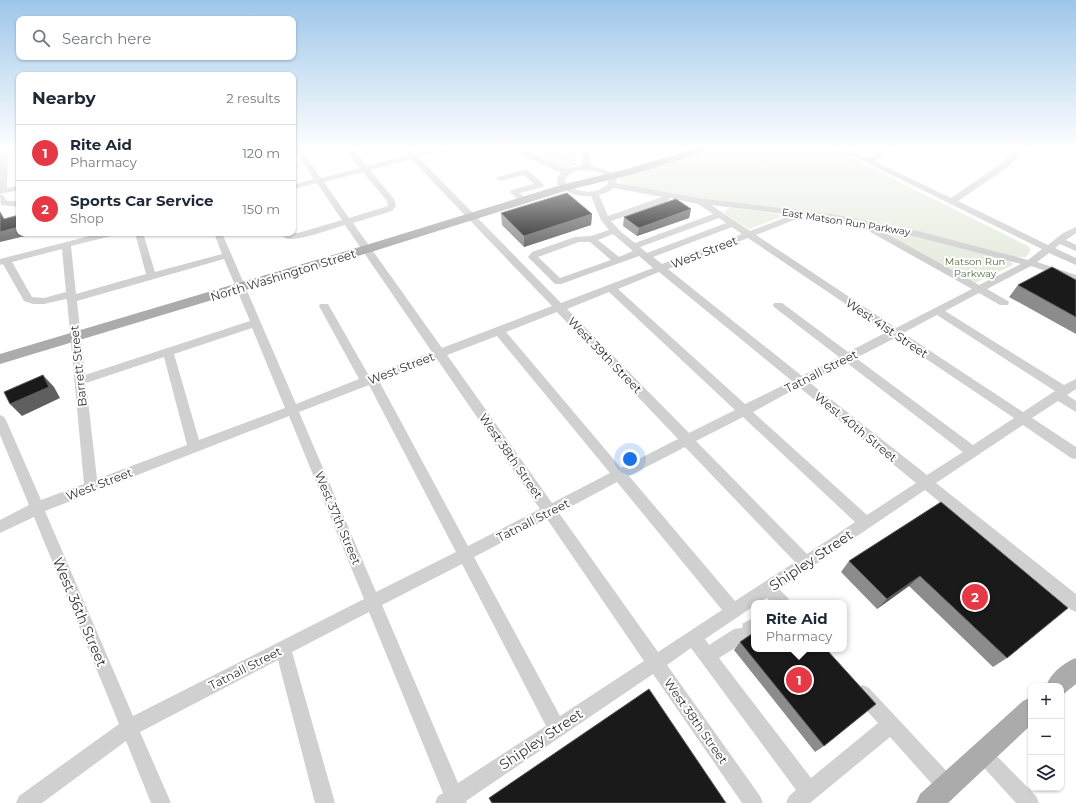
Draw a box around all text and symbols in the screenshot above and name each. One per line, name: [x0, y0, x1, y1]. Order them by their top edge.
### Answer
search box: [16, 16, 296, 60]
icon: search: [30, 27, 52, 49]
text: Search here: [62, 29, 151, 48]
text: Nearby: [32, 88, 96, 108]
text: 2 results: [226, 90, 280, 106]
text: Rite Aid: [70, 135, 132, 154]
text: 1: [42, 145, 48, 161]
text: 120 m: [242, 145, 280, 161]
text: Pharmacy: [70, 154, 137, 170]
text: Sports Car Service: [70, 191, 213, 210]
text: 2: [41, 201, 49, 217]
text: 150 m: [242, 201, 280, 217]
street label: East Matson Run Parkway: [781, 205, 912, 239]
text: Shop: [70, 210, 104, 226]
street label: West Street: [669, 232, 740, 272]
street label: North Washington Street: [208, 246, 358, 304]
park label: Matson Run Parkway: [945, 255, 1005, 280]
street label: West 41st Street: [843, 295, 931, 361]
street label: West 39th Street: [565, 314, 645, 396]
street label: Barrett Street: [66, 324, 90, 407]
street label: Tatnall Street: [782, 346, 860, 396]
street label: West Street: [366, 348, 437, 388]
street label: West 40th Street: [812, 389, 901, 465]
street label: West 38th Street: [476, 410, 546, 502]
your location: [620, 449, 640, 469]
street label: West Street: [64, 464, 135, 504]
street label: West 37th Street: [312, 469, 364, 567]
street label: Tatnall Street: [494, 495, 572, 545]
street label: Shipley Street: [766, 525, 857, 595]
street label: West 36th Street: [49, 555, 111, 670]
pin: 2: [962, 582, 988, 612]
popup: [751, 600, 847, 652]
text: Rite Aid: [766, 609, 828, 628]
text: Pharmacy: [766, 628, 832, 644]
street label: Tatnall Street: [206, 643, 284, 693]
pin: 1: [786, 665, 812, 695]
street label: West 38th Street: [661, 675, 731, 767]
map controls: [1028, 683, 1064, 791]
button: +: [1028, 683, 1064, 719]
street label: Shipley Street: [496, 704, 587, 774]
button: −: [1028, 719, 1064, 755]
button: layers: [1028, 755, 1064, 791]

